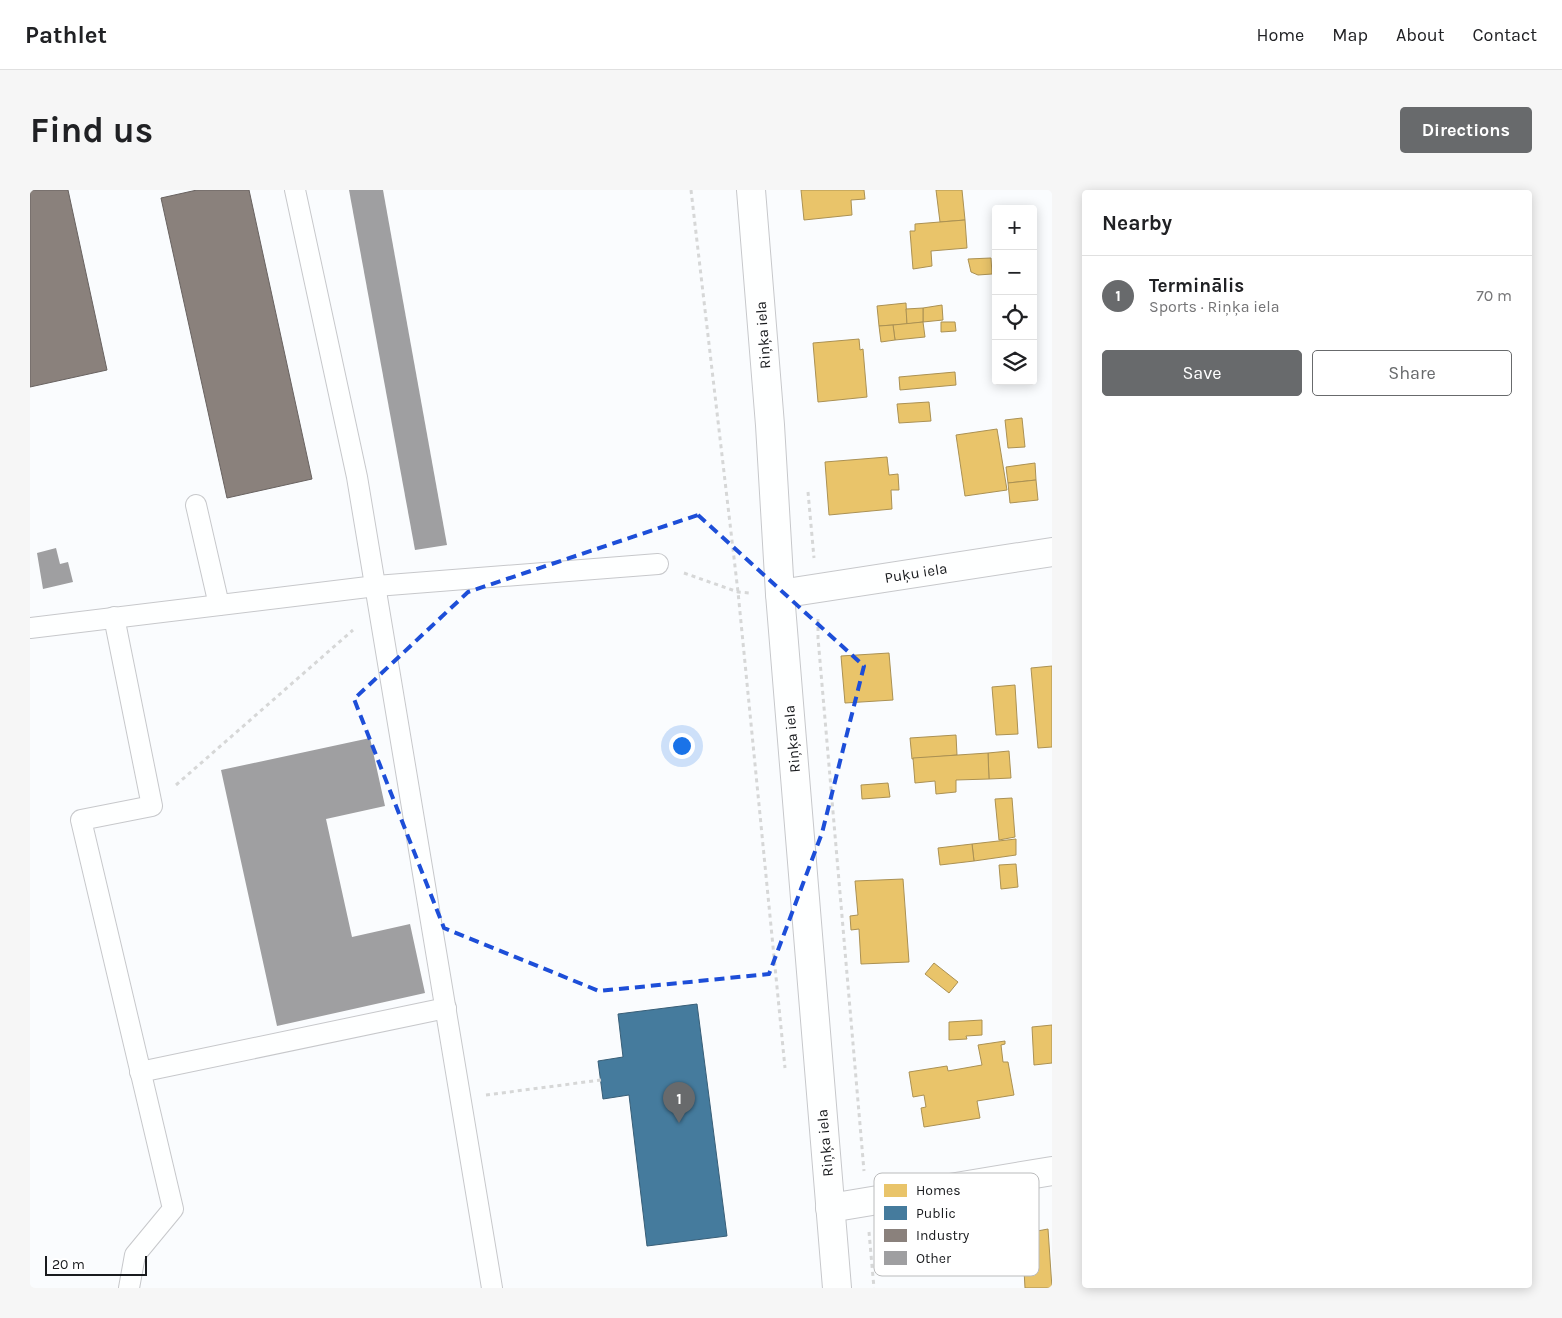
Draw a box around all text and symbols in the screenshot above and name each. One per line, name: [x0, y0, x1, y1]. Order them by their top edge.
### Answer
text: Pathlet: [25, 21, 107, 49]
text: Home: [1256, 24, 1304, 46]
text: Map: [1332, 24, 1368, 46]
text: About: [1396, 24, 1445, 46]
text: Contact: [1473, 24, 1537, 46]
button: Directions: [1400, 107, 1532, 153]
text: Find us: [30, 110, 153, 151]
map controls: [992, 205, 1037, 385]
button: +: [992, 205, 1037, 250]
text: Nearby: [1102, 211, 1172, 235]
button: −: [992, 250, 1037, 295]
text: Terminālis: [1149, 275, 1244, 297]
text: 1: [1115, 286, 1121, 305]
text: 70 m: [1476, 286, 1512, 305]
button: locate: [992, 295, 1037, 340]
text: Sports · Riņķa iela: [1149, 297, 1280, 316]
street label: Riņķa iela: [752, 301, 774, 369]
button: layers: [992, 340, 1037, 385]
button: Save: [1102, 350, 1302, 396]
button: Share: [1312, 350, 1512, 396]
street label: Puķu iela: [883, 559, 949, 587]
street label: Riņķa iela: [780, 705, 804, 773]
your location: [669, 733, 695, 759]
pin: 1: [663, 1082, 695, 1123]
street label: Riņķa iela: [813, 1109, 837, 1177]
legend: [874, 1173, 1039, 1276]
text: Homes: [916, 1182, 961, 1199]
text: Public: [916, 1205, 956, 1222]
text: Industry: [916, 1227, 970, 1244]
text: Other: [916, 1250, 952, 1267]
scale bar: [45, 1253, 148, 1276]
text: 20 m: [52, 1256, 85, 1273]

